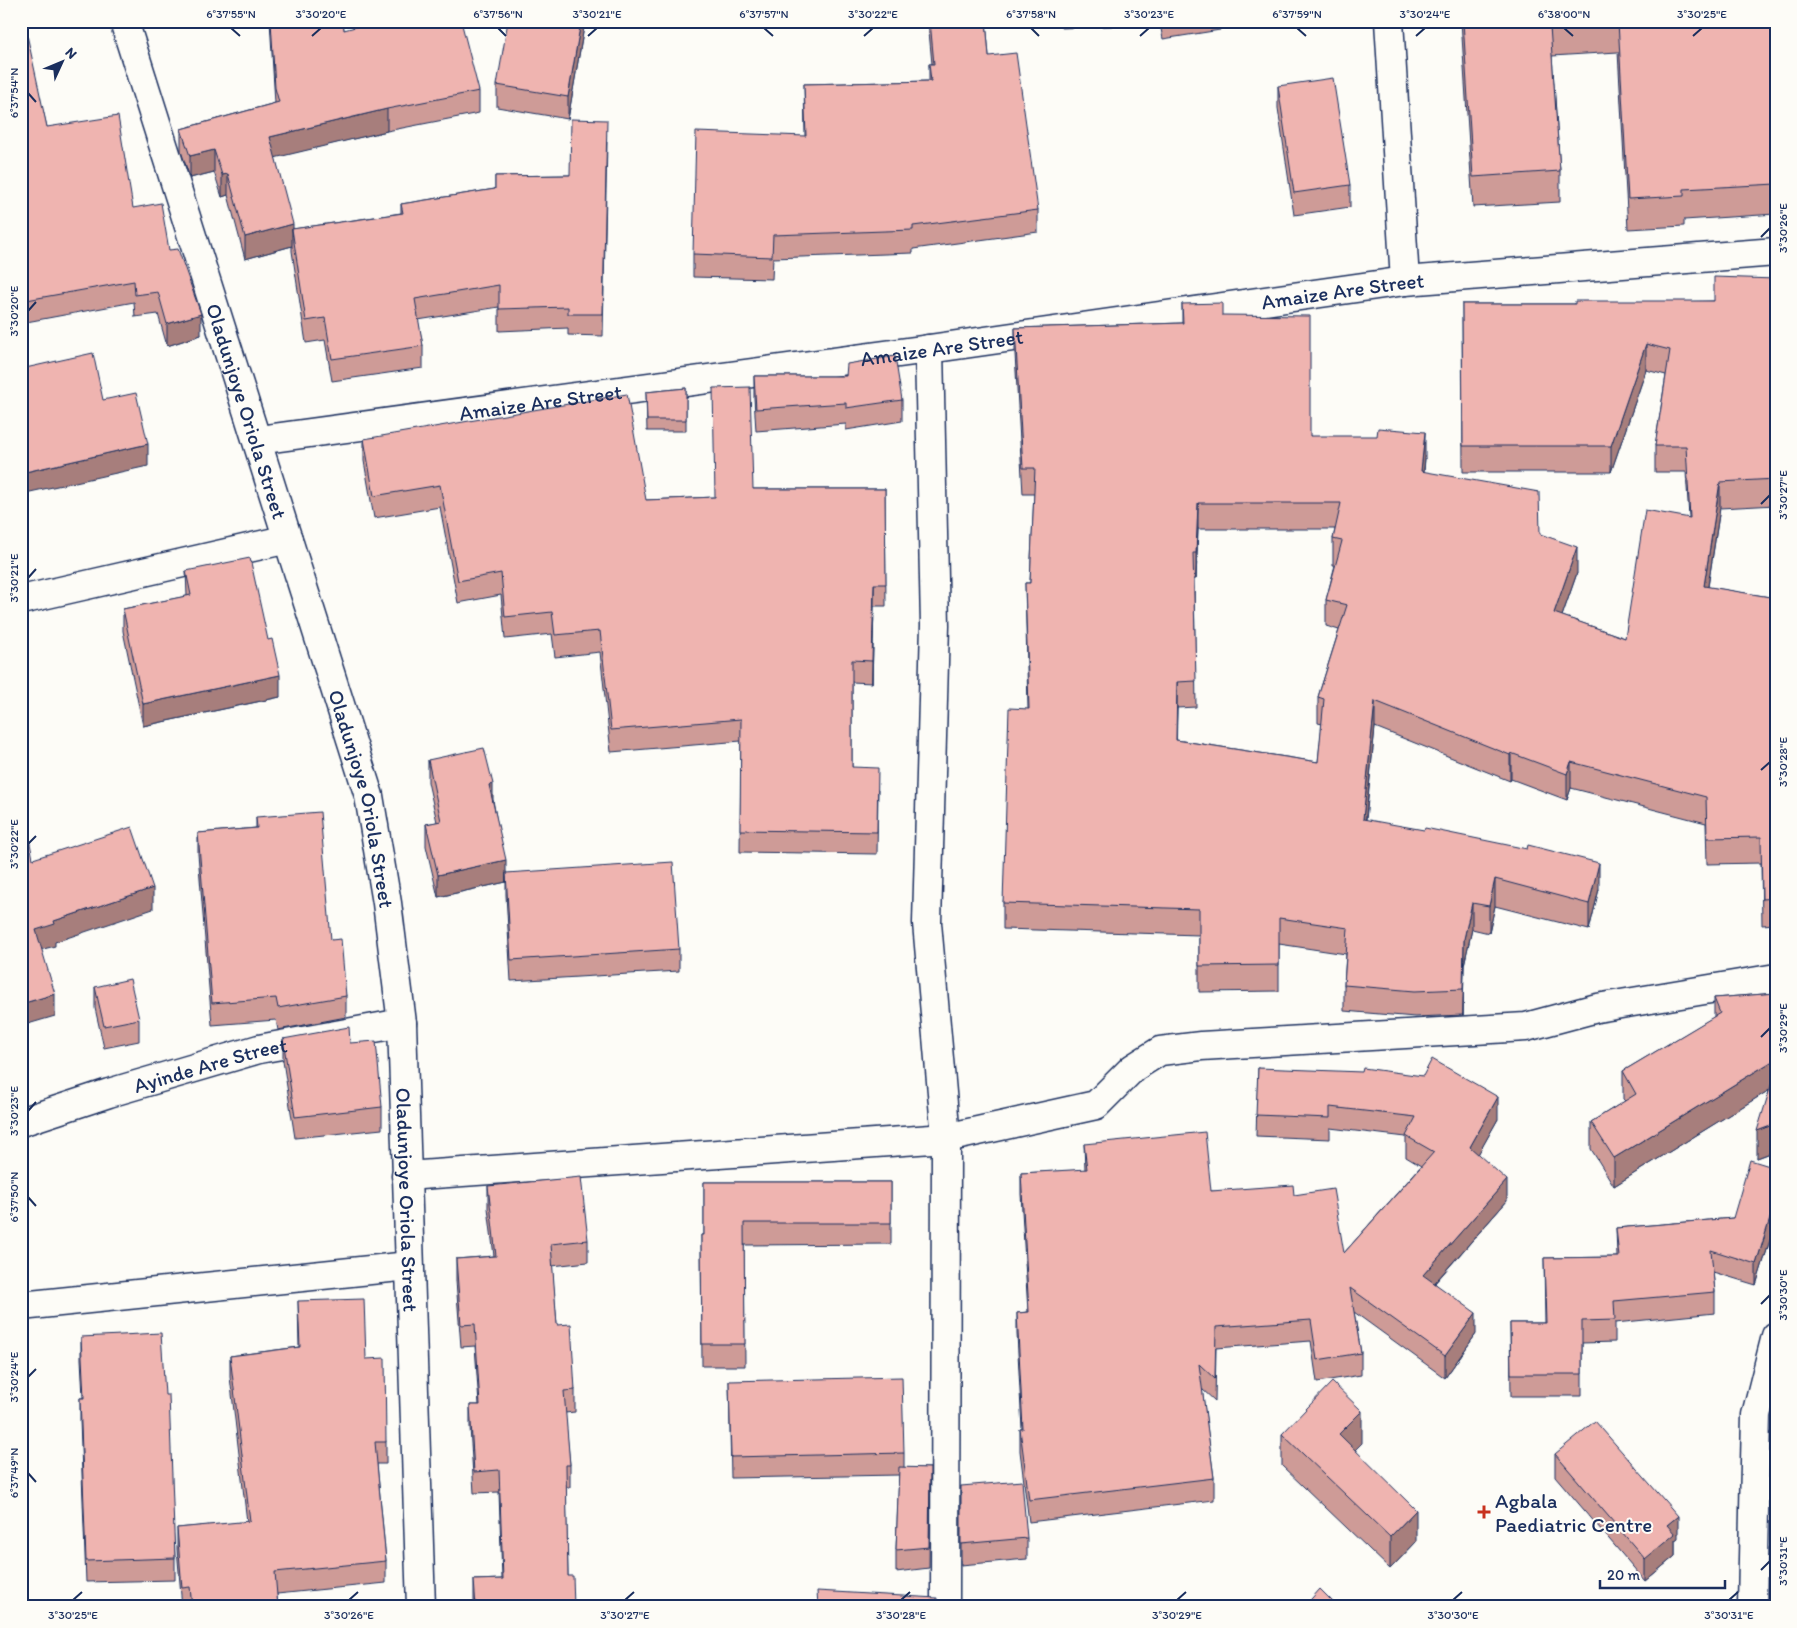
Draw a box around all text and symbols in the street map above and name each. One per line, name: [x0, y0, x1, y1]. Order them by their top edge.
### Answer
text: 6°37'55"N: [206, 7, 256, 21]
text: 3°30'20"E: [296, 7, 347, 21]
text: 6°37'56"N: [473, 7, 523, 21]
text: 3°30'21"E: [572, 7, 622, 21]
text: 6°37'57"N: [739, 7, 789, 21]
text: 3°30'22"E: [848, 7, 898, 21]
text: 6°37'58"N: [1006, 7, 1056, 21]
text: 3°30'23"E: [1124, 7, 1174, 21]
text: 6°37'59"N: [1272, 7, 1322, 21]
text: 3°30'24"E: [1400, 7, 1451, 21]
text: 6°38'00"N: [1538, 7, 1590, 21]
text: 3°30'25"E: [1677, 7, 1727, 21]
north arrow: [38, 38, 88, 88]
text: N: [62, 44, 80, 63]
text: 6°37'54"N: [7, 68, 21, 118]
text: 3°30'26"E: [1776, 203, 1790, 253]
street label: Amaize Are Street: [1260, 267, 1425, 314]
text: 3°30'20"E: [7, 285, 21, 336]
street label: Oladunjoye Oriola Street: [202, 300, 293, 522]
street label: Amaize Are Street: [859, 323, 1025, 371]
street label: Amaize Are Street: [457, 378, 623, 425]
text: 3°30'27"E: [1776, 470, 1790, 520]
text: 3°30'21"E: [7, 553, 21, 603]
street label: Oladunjoye Oriola Street: [324, 686, 400, 910]
text: 3°30'28"E: [1776, 737, 1790, 787]
text: 3°30'22"E: [7, 819, 21, 869]
text: 3°30'29"E: [1776, 1003, 1790, 1053]
street label: Ayinde Are Street: [131, 1032, 289, 1098]
text: 3°30'23"E: [7, 1086, 21, 1136]
street label: Oladunjoye Oriola Street: [392, 1087, 424, 1312]
text: 6°37'50"N: [7, 1172, 21, 1222]
text: 3°30'30"E: [1776, 1269, 1790, 1321]
text: 3°30'24"E: [7, 1351, 21, 1402]
text: 6°37'49"N: [7, 1448, 21, 1498]
place label: Agbala Paediatric Centre: [1495, 1488, 1652, 1537]
marker: Agbala Paediatric Centre: [1477, 1505, 1491, 1519]
text: 3°30'31"E: [1776, 1536, 1790, 1586]
scale bar: [1600, 1558, 1724, 1590]
text: 20 m: [1607, 1566, 1641, 1584]
text: 3°30'25"E: [48, 1608, 98, 1622]
text: 3°30'26"E: [324, 1608, 374, 1622]
text: 3°30'27"E: [600, 1608, 650, 1622]
text: 3°30'28"E: [876, 1608, 926, 1622]
text: 3°30'29"E: [1152, 1608, 1202, 1622]
text: 3°30'30"E: [1427, 1608, 1479, 1622]
text: 3°30'31"E: [1704, 1608, 1754, 1622]

